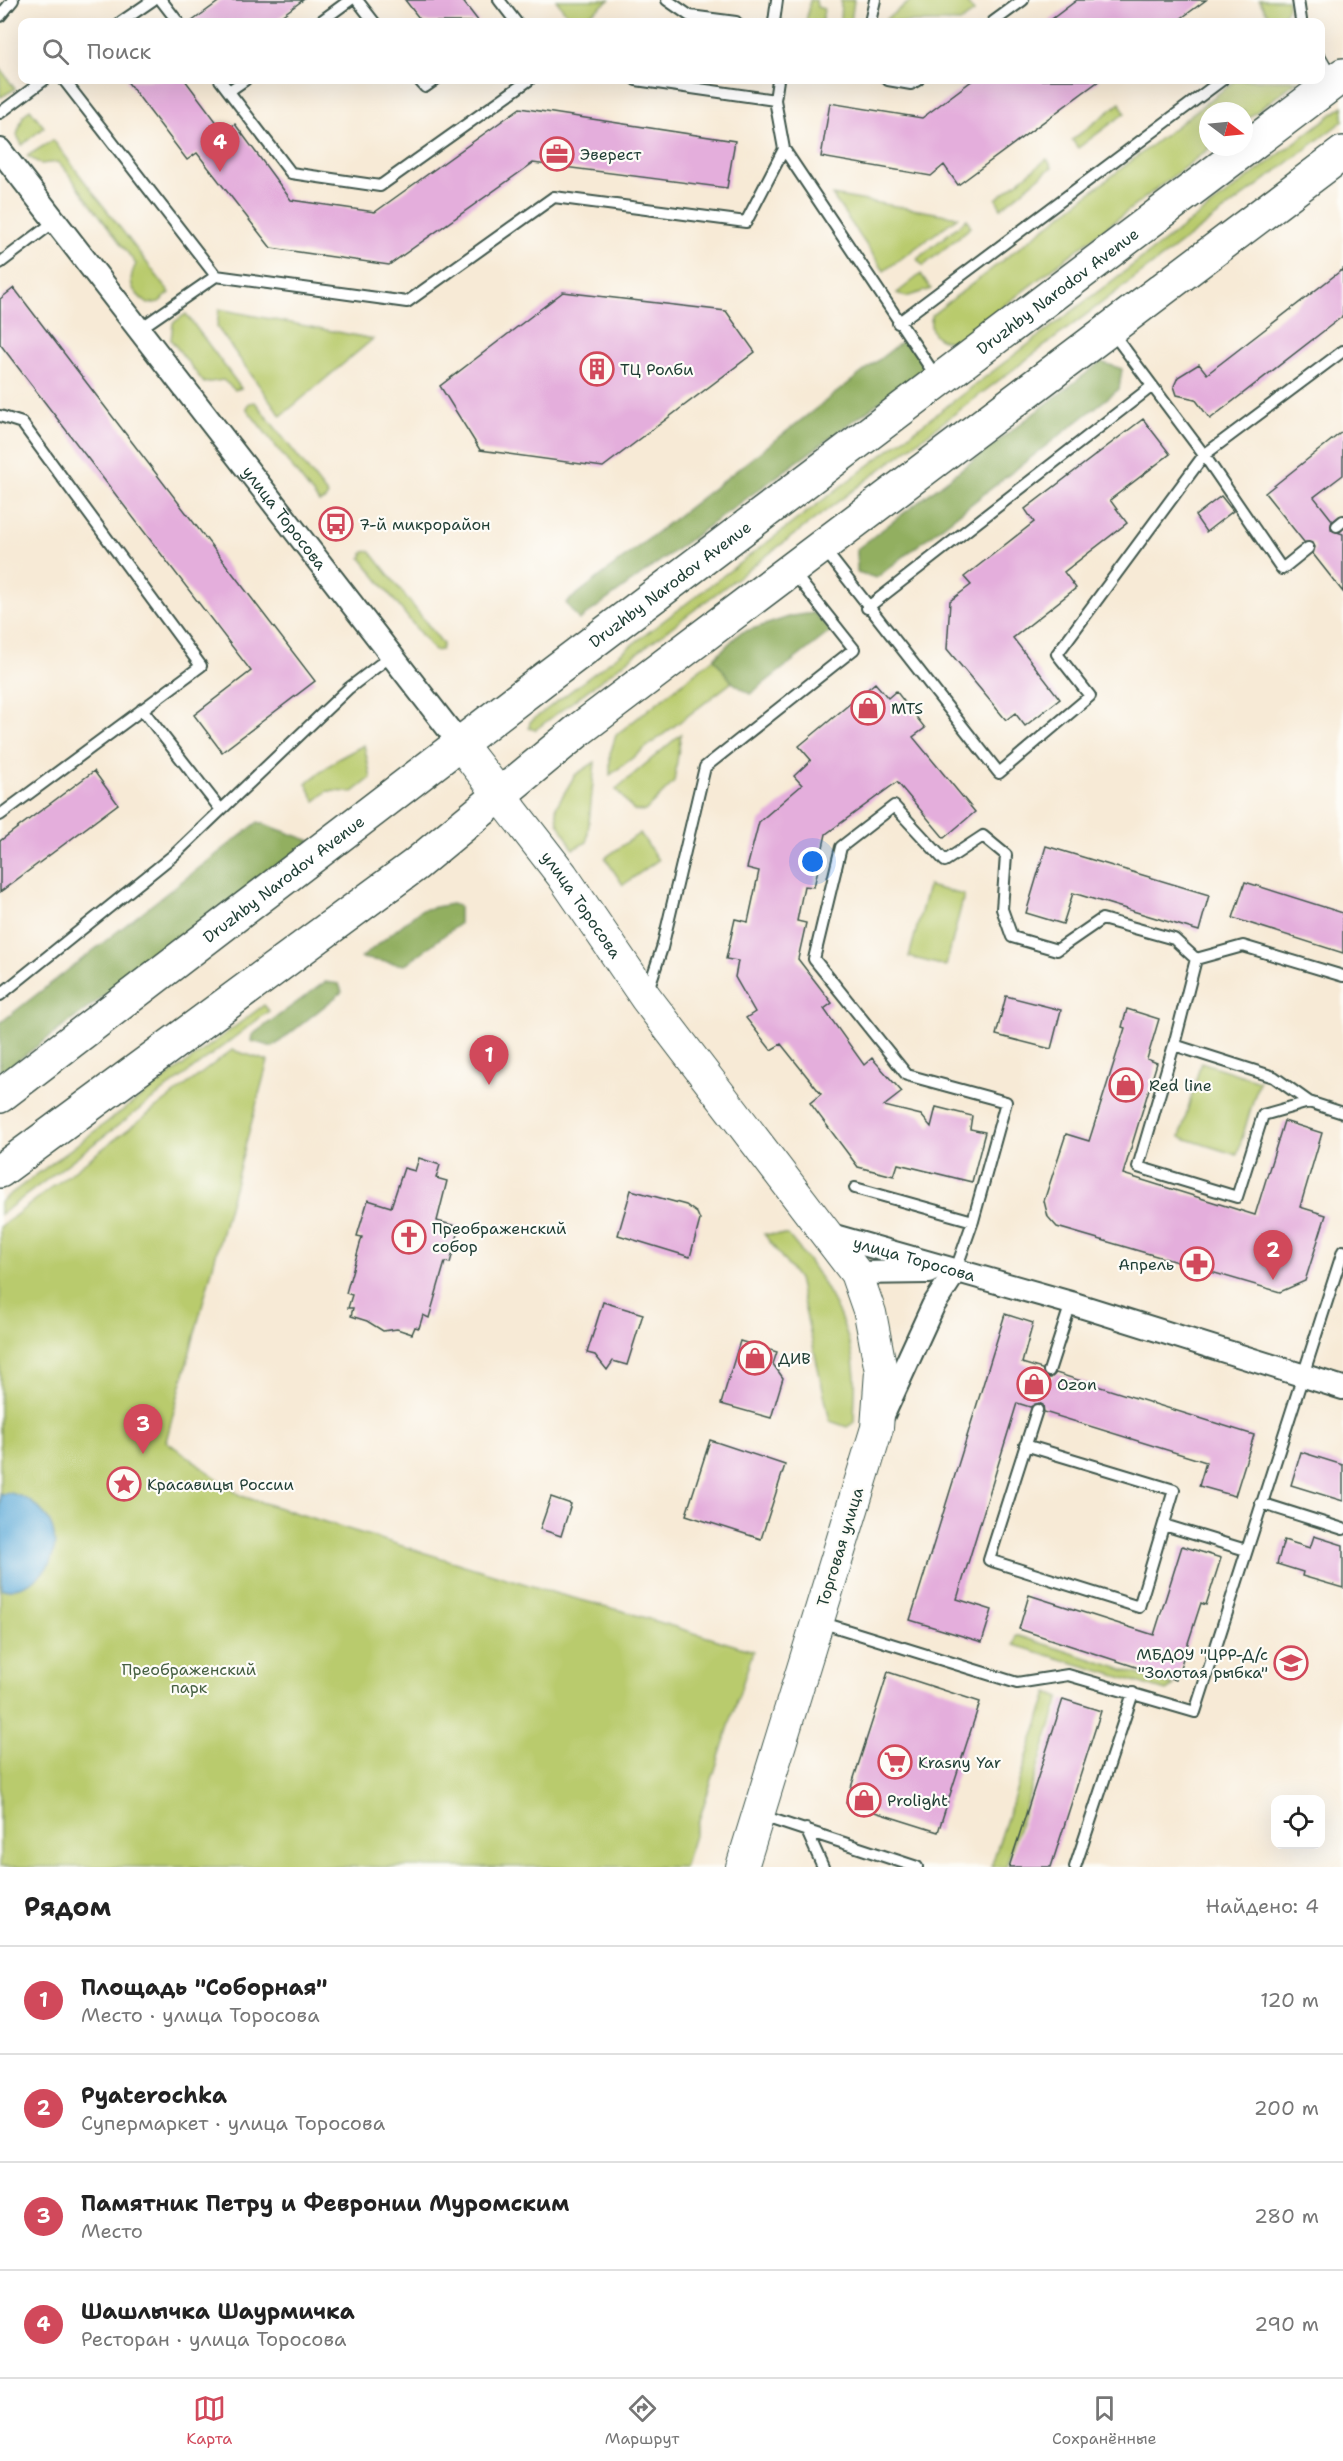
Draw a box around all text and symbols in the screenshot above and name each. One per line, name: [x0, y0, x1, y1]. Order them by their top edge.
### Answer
search box: [18, 18, 1325, 84]
icon: search: [39, 35, 72, 68]
text: Поиск: [87, 37, 151, 66]
north arrow: [1199, 102, 1253, 156]
pin: 4: [200, 122, 240, 172]
office icon: Эверест: [539, 136, 575, 172]
place label: Эверест: [580, 144, 642, 165]
street label: Druzhby Narodov Avenue: [972, 223, 1143, 359]
building icon: ТЦ Ролби: [579, 351, 615, 387]
place label: ТЦ Ролби: [620, 359, 693, 380]
street label: улица Торосова: [238, 461, 332, 574]
bus stop icon: 7-й микрорайон: [318, 506, 354, 542]
place label: 7-й микрорайон: [359, 514, 491, 535]
street label: Druzhby Narodov Avenue: [585, 516, 755, 652]
shop icon: MTS: [850, 690, 886, 726]
place label: MTS: [891, 698, 923, 719]
street label: Druzhby Narodov Avenue: [198, 810, 368, 947]
street label: улица Торосова: [537, 847, 626, 962]
your location: [798, 847, 827, 876]
pin: 1: [470, 1036, 508, 1085]
shop icon: Red line: [1108, 1067, 1144, 1103]
place label: Red line: [1149, 1075, 1212, 1096]
place label: Преображенский собор: [432, 1218, 566, 1257]
church icon: Преображенский собор: [391, 1219, 427, 1255]
pin: 2: [1254, 1230, 1292, 1280]
street label: улица Торосова: [851, 1231, 978, 1286]
pharmacy icon: Апрель: [1179, 1246, 1215, 1282]
place label: Апрель: [1118, 1254, 1174, 1275]
shop icon: ДИВ: [737, 1340, 773, 1376]
place label: ДИВ: [778, 1348, 811, 1369]
shop icon: Ozon: [1016, 1366, 1052, 1402]
place label: Ozon: [1057, 1374, 1097, 1395]
pin: 3: [124, 1404, 162, 1454]
place icon: Красавицы России: [106, 1466, 142, 1502]
place label: Красавицы России: [147, 1474, 294, 1495]
street label: Торговая улица: [812, 1485, 868, 1609]
place label: МБДОУ "ЦРР-Д/с "Золотая рыбка": [1136, 1644, 1268, 1683]
school or university icon: МБДОУ "ЦРР-Д/с "Золотая рыбка": [1273, 1645, 1309, 1681]
park label: Преображенский парк: [122, 1659, 256, 1698]
supermarket icon: Krasny Yar: [877, 1744, 913, 1780]
place label: Krasny Yar: [918, 1752, 1001, 1773]
shop icon: Prolight: [846, 1782, 882, 1818]
place label: Prolight: [887, 1790, 948, 1811]
map controls: [1271, 1795, 1325, 1849]
button: locate: [1271, 1795, 1325, 1849]
text: Рядом: [24, 1889, 111, 1924]
text: Найдено: 4: [1206, 1893, 1319, 1919]
text: Площадь "Соборная": [81, 1973, 327, 2002]
text: 1: [39, 1987, 48, 2013]
text: 120 m: [1260, 1987, 1319, 2013]
text: Место · улица Торосова: [81, 2002, 320, 2028]
text: Pyaterochka: [81, 2081, 227, 2110]
text: 2: [37, 2095, 51, 2121]
text: 200 m: [1254, 2095, 1319, 2121]
text: Супермаркет · улица Торосова: [81, 2110, 385, 2136]
text: Памятник Петру и Февронии Муромским: [81, 2189, 569, 2218]
text: 3: [37, 2203, 51, 2229]
text: 280 m: [1254, 2203, 1319, 2229]
text: Место: [81, 2218, 143, 2244]
text: Шашлычка Шаурмичка: [81, 2297, 355, 2326]
text: 4: [37, 2311, 51, 2337]
text: 290 m: [1254, 2311, 1319, 2337]
text: Ресторан · улица Торосова: [81, 2326, 346, 2352]
tab: Карта: [186, 2392, 232, 2449]
tab: Маршрут: [605, 2392, 679, 2449]
tab: Сохранённые: [1052, 2392, 1157, 2449]

